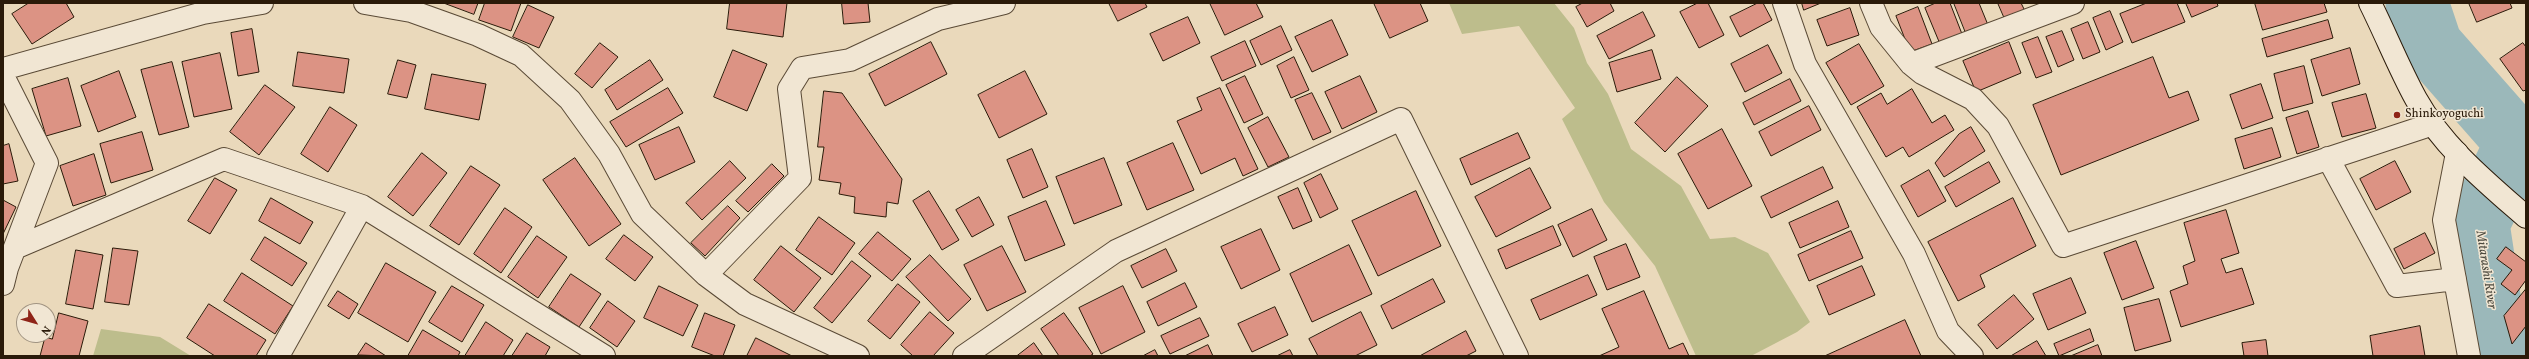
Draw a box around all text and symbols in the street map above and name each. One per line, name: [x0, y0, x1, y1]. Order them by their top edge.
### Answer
place label: Shinkoyoguchi: [2405, 108, 2484, 122]
marker: Shinkoyoguchi: [2392, 110, 2402, 120]
water label: Mitarashi River: [2471, 230, 2499, 310]
north arrow: [16, 303, 56, 343]
text: N: [37, 322, 54, 338]

